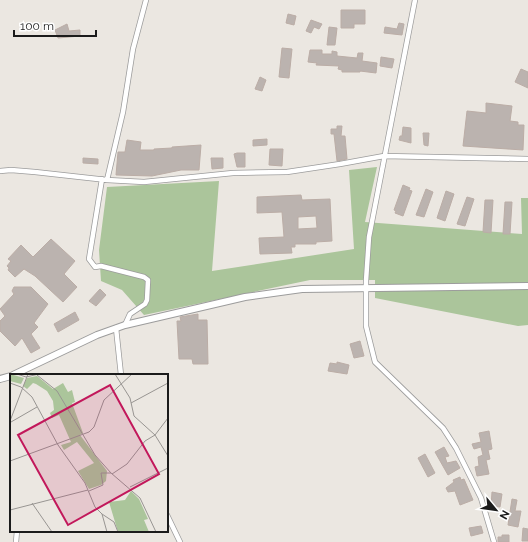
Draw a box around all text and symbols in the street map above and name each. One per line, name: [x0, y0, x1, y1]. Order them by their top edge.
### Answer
scale bar: [14, 12, 96, 38]
text: 100 m: [20, 19, 54, 33]
inset map: [10, 374, 168, 532]
north arrow: [476, 490, 516, 530]
text: N: [497, 508, 512, 521]

